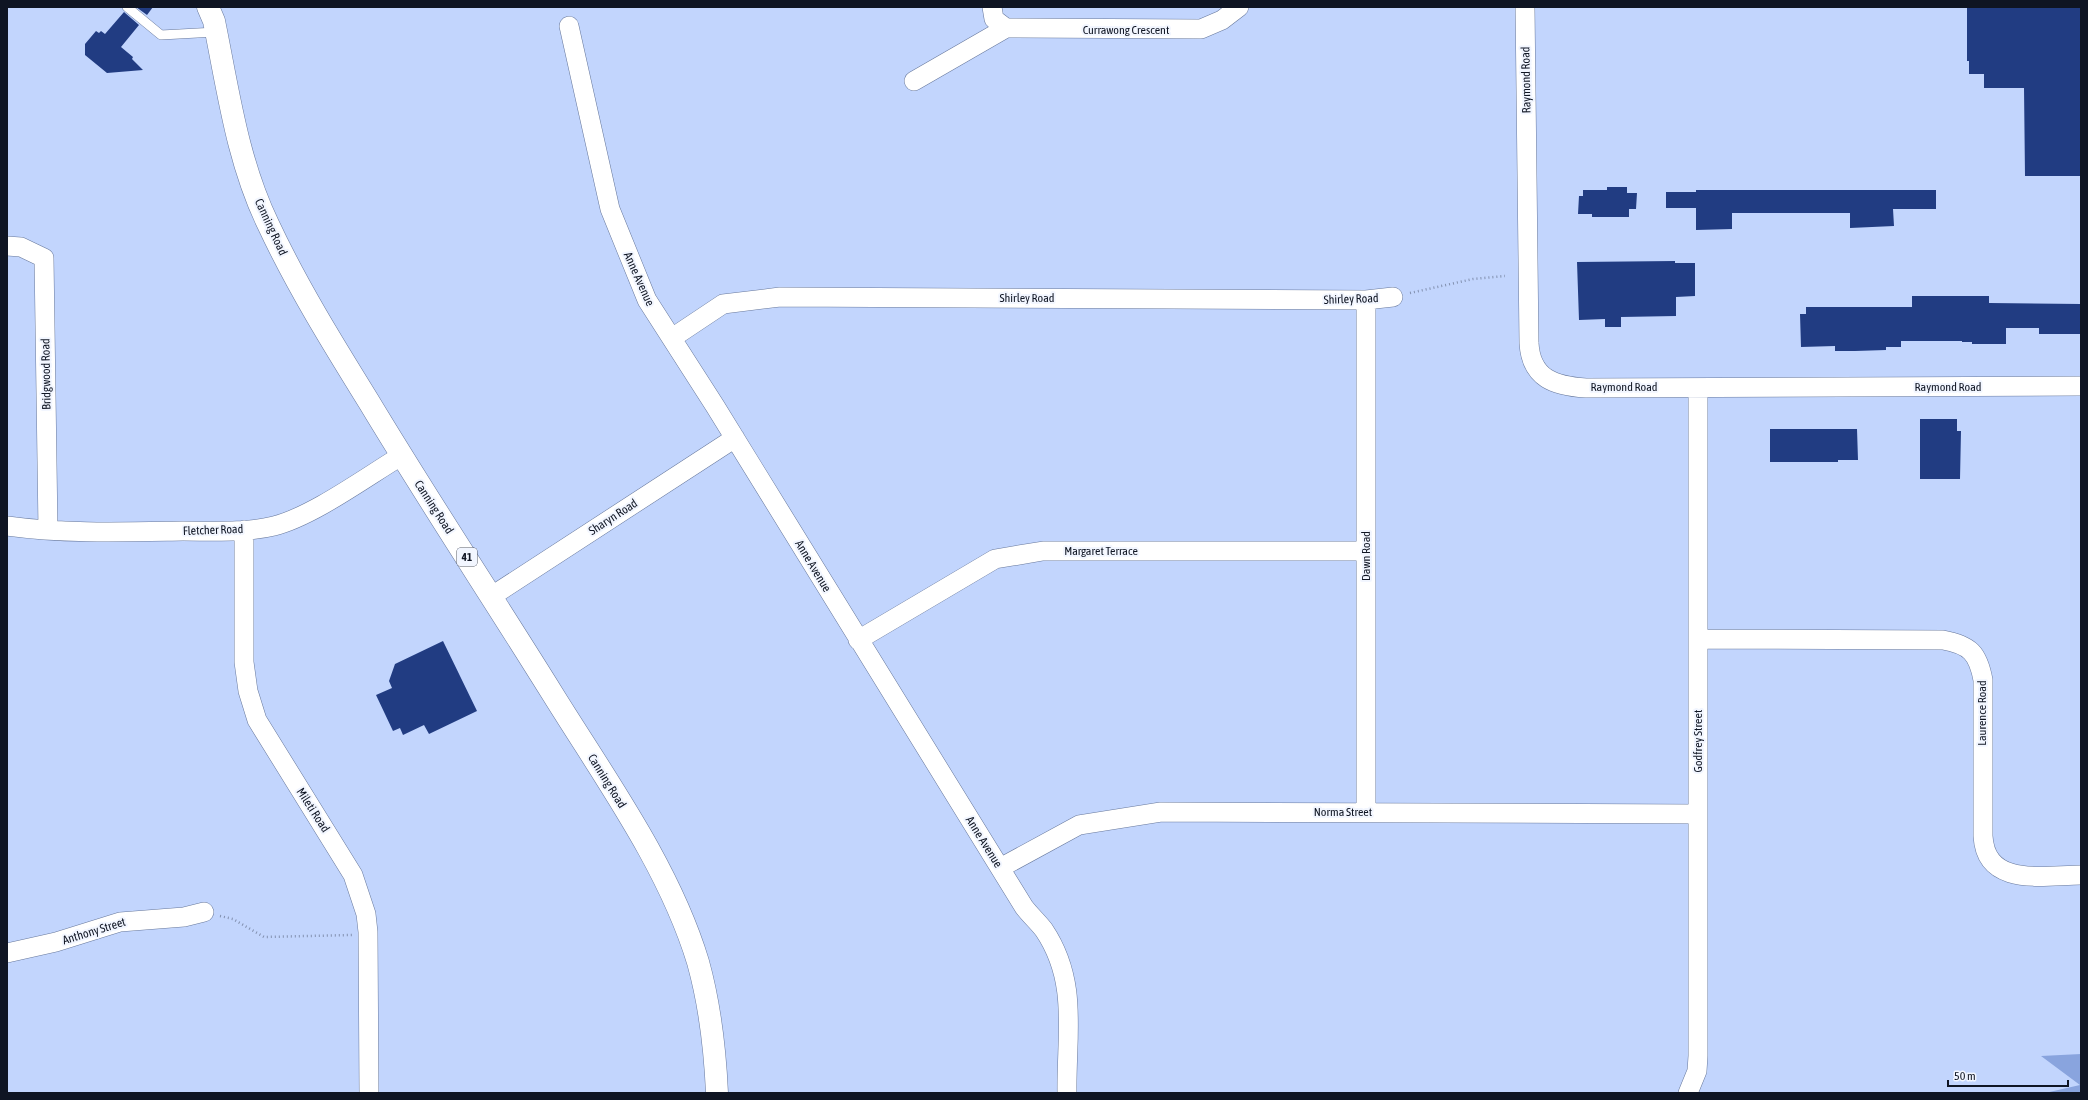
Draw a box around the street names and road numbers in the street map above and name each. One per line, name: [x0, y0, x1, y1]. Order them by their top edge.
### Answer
street label: Currawong Crescent: [1083, 23, 1170, 37]
street label: Raymond Road: [1518, 46, 1534, 114]
street label: Canning Road: [252, 196, 290, 258]
street label: Anne Avenue: [621, 250, 657, 308]
street label: Shirley Road: [999, 291, 1055, 305]
street label: Shirley Road: [1323, 291, 1379, 307]
street label: Bridgwood Road: [38, 338, 54, 410]
street label: Raymond Road: [1591, 380, 1657, 394]
street label: Raymond Road: [1915, 380, 1981, 394]
street label: Canning Road: [412, 478, 456, 536]
street label: Sharyn Road: [586, 496, 640, 538]
street label: Fletcher Road: [183, 522, 243, 538]
street label: Dawn Road: [1359, 531, 1373, 581]
street label: Anne Avenue: [792, 538, 834, 594]
street label: Margaret Terrace: [1064, 544, 1138, 558]
road number: 41: [457, 548, 477, 566]
street label: Laurence Road: [1975, 680, 1989, 746]
street label: Godfrey Street: [1691, 709, 1705, 772]
street label: Canning Road: [585, 751, 629, 811]
street label: Mileti Road: [293, 785, 333, 835]
street label: Norma Street: [1314, 805, 1373, 819]
street label: Anne Avenue: [963, 814, 1005, 870]
street label: Anthony Street: [61, 915, 128, 947]

